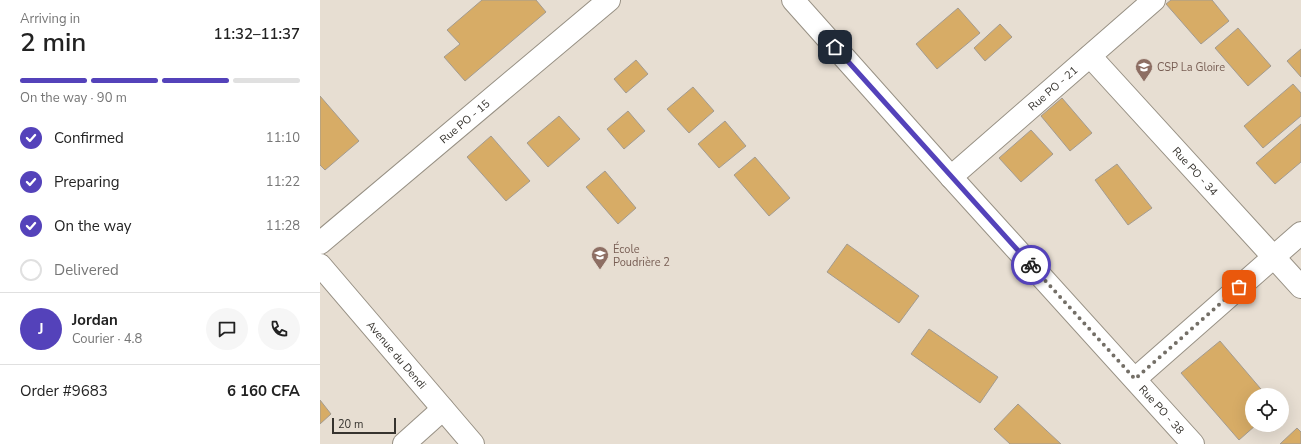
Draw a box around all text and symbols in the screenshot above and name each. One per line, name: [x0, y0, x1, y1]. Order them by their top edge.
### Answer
text: Arriving in: [20, 10, 80, 28]
text: 11:32–11:37: [213, 24, 300, 44]
text: 2 min: [20, 25, 86, 60]
pin: [818, 30, 852, 64]
icon: home: [824, 36, 846, 58]
school or university icon: CSP La Gloire: [1134, 57, 1154, 82]
place label: CSP La Gloire: [1157, 60, 1225, 75]
street label: Rue PO - 21: [1025, 63, 1081, 114]
text: On the way · 90 m: [20, 89, 127, 107]
street label: Rue PO - 15: [437, 96, 493, 147]
icon: check: [20, 127, 42, 149]
text: Confirmed: [54, 128, 124, 148]
text: 11:10: [266, 129, 300, 147]
street label: Rue PO - 34: [1169, 144, 1221, 199]
icon: check: [20, 171, 42, 193]
text: Preparing: [54, 172, 119, 192]
text: 11:22: [266, 173, 300, 191]
icon: check: [20, 215, 42, 237]
text: On the way: [54, 216, 132, 236]
text: 11:28: [266, 217, 300, 235]
place label: École Poudrière 2: [613, 241, 670, 270]
school or university icon: École Poudrière 2: [590, 245, 610, 270]
courier: [1011, 245, 1051, 285]
icon: bike: [1020, 254, 1042, 276]
text: Delivered: [54, 260, 119, 280]
pin: [1222, 270, 1256, 304]
icon: bag: [1228, 276, 1250, 298]
button: chat: [206, 308, 248, 350]
button: phone: [258, 308, 300, 350]
text: Jordan: [72, 310, 118, 330]
street label: Avenue du Dendi: [363, 318, 430, 392]
text: J: [38, 319, 44, 339]
text: Courier · 4.8: [72, 330, 142, 348]
text: Order #9683: [20, 381, 108, 401]
text: 6 160 CFA: [227, 381, 300, 401]
street label: Rue PO - 38: [1135, 382, 1188, 438]
map controls: [1245, 388, 1289, 432]
button: locate: [1245, 388, 1289, 432]
scale bar: [332, 416, 396, 435]
text: 20 m: [338, 417, 363, 432]

